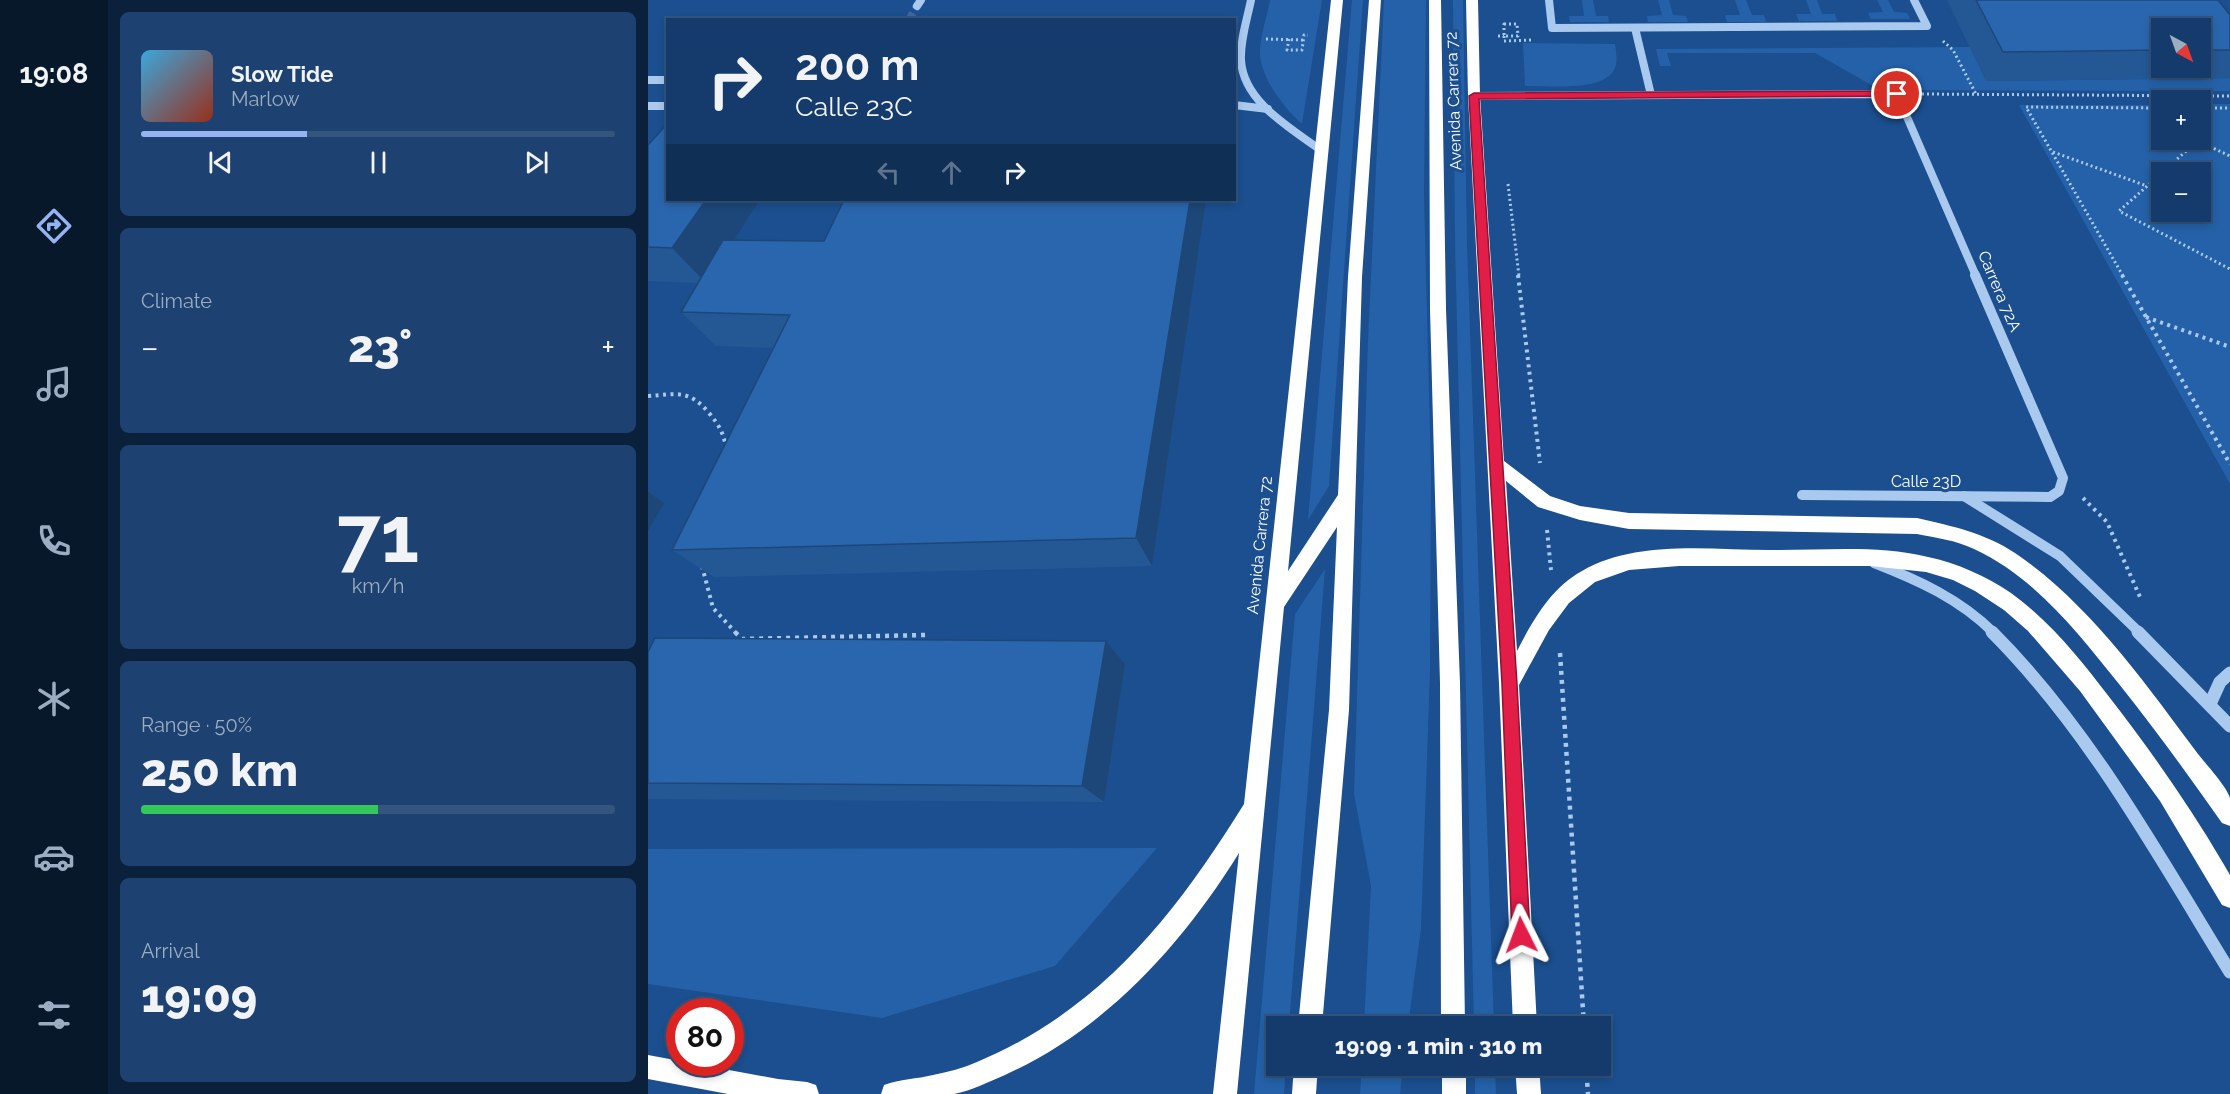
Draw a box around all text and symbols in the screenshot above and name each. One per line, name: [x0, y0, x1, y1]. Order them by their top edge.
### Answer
north arrow: [2151, 18, 2211, 78]
map controls: [2151, 18, 2211, 222]
street label: Avenida Carrera 72: [1442, 31, 1465, 171]
text: 200 m: [795, 41, 919, 90]
icon: right: [696, 42, 774, 120]
text: 19:08: [20, 58, 88, 89]
text: Slow Tide: [231, 61, 333, 87]
pin: [1871, 68, 1922, 119]
icon: arrive: [1880, 77, 1913, 110]
text: Marlow: [231, 87, 300, 111]
button: +: [2151, 90, 2211, 150]
text: Calle 23C: [795, 91, 913, 122]
icon: previous: [204, 146, 237, 179]
icon: pause: [362, 146, 395, 179]
icon: next: [520, 146, 553, 179]
icon: left: [872, 156, 905, 189]
icon: ahead: [935, 156, 968, 189]
icon: right: [998, 156, 1031, 189]
button: −: [2151, 162, 2211, 222]
icon: directions: [33, 205, 75, 247]
street label: Carrera 72A: [1974, 248, 2025, 335]
text: Climate: [141, 289, 212, 313]
text: 23°: [348, 320, 412, 373]
text: −: [141, 328, 159, 367]
text: +: [601, 328, 615, 367]
icon: music: [33, 363, 75, 405]
street label: Calle 23D: [1891, 472, 1961, 491]
street label: Avenida Carrera 72: [1243, 475, 1276, 615]
text: 71: [337, 489, 419, 580]
icon: phone: [33, 520, 75, 562]
text: km/h: [352, 574, 404, 598]
icon: climate: [33, 678, 75, 720]
text: Range · 50%: [141, 713, 252, 737]
text: 250 km: [141, 744, 298, 797]
icon: car: [33, 836, 75, 878]
position arrow: [1489, 903, 1553, 967]
text: Arrival: [141, 939, 200, 963]
text: 19:09: [141, 970, 257, 1023]
icon: filters: [33, 994, 75, 1036]
speed limit sign: 80: [666, 998, 744, 1076]
text: 19:09 · 1 min · 310 m: [1335, 1033, 1542, 1059]

